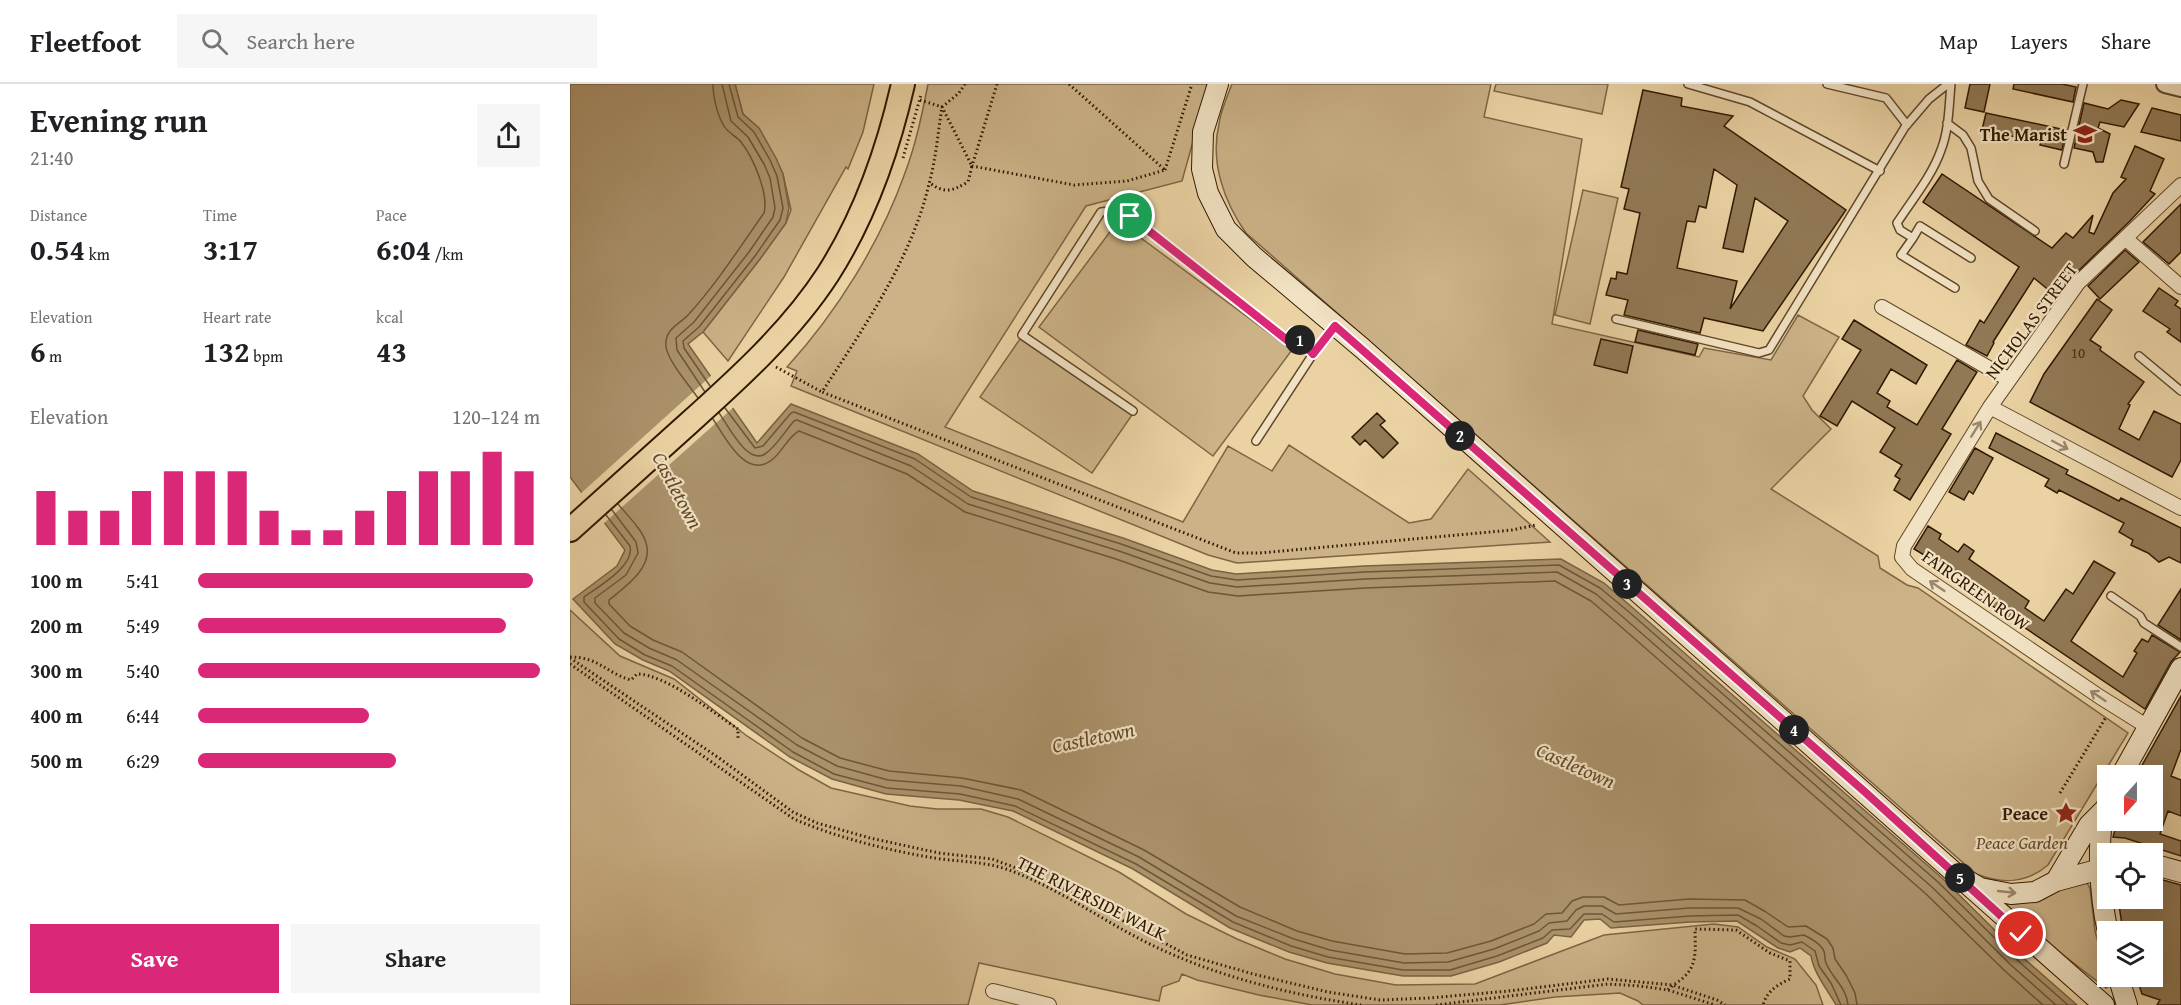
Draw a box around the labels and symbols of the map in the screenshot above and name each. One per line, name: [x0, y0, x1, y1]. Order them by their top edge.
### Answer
place label: The Marist: [1980, 121, 2067, 148]
school or university icon: The Marist: [2072, 121, 2098, 147]
pin: [1104, 190, 1155, 241]
street label: NICHOLAS STREET: [1978, 257, 2084, 385]
pin: 1: [1285, 325, 1315, 355]
house number: 10: [2071, 342, 2085, 363]
pin: 2: [1445, 421, 1475, 451]
one-way arrow: [1971, 421, 1983, 438]
one-way arrow: [2051, 439, 2069, 451]
water label: Castletown: [646, 446, 710, 534]
street label: FAIRGREEN ROW: [1917, 543, 2036, 638]
pin: 3: [1612, 569, 1642, 599]
one-way arrow: [1929, 580, 1946, 592]
one-way arrow: [2090, 690, 2107, 702]
water label: Castletown: [1049, 714, 1137, 760]
pin: 4: [1779, 715, 1809, 745]
water label: Castletown: [1532, 735, 1620, 795]
north arrow: [2097, 765, 2163, 831]
place label: Peace: [2002, 800, 2048, 827]
place icon: Peace: [2053, 800, 2079, 826]
park label: Peace Garden: [1975, 829, 2068, 856]
street label: THE RIVERSIDE WALK: [1012, 849, 1172, 948]
pin: 5: [1945, 863, 1975, 893]
one-way arrow: [1996, 887, 2016, 898]
pin: [1995, 908, 2046, 959]

